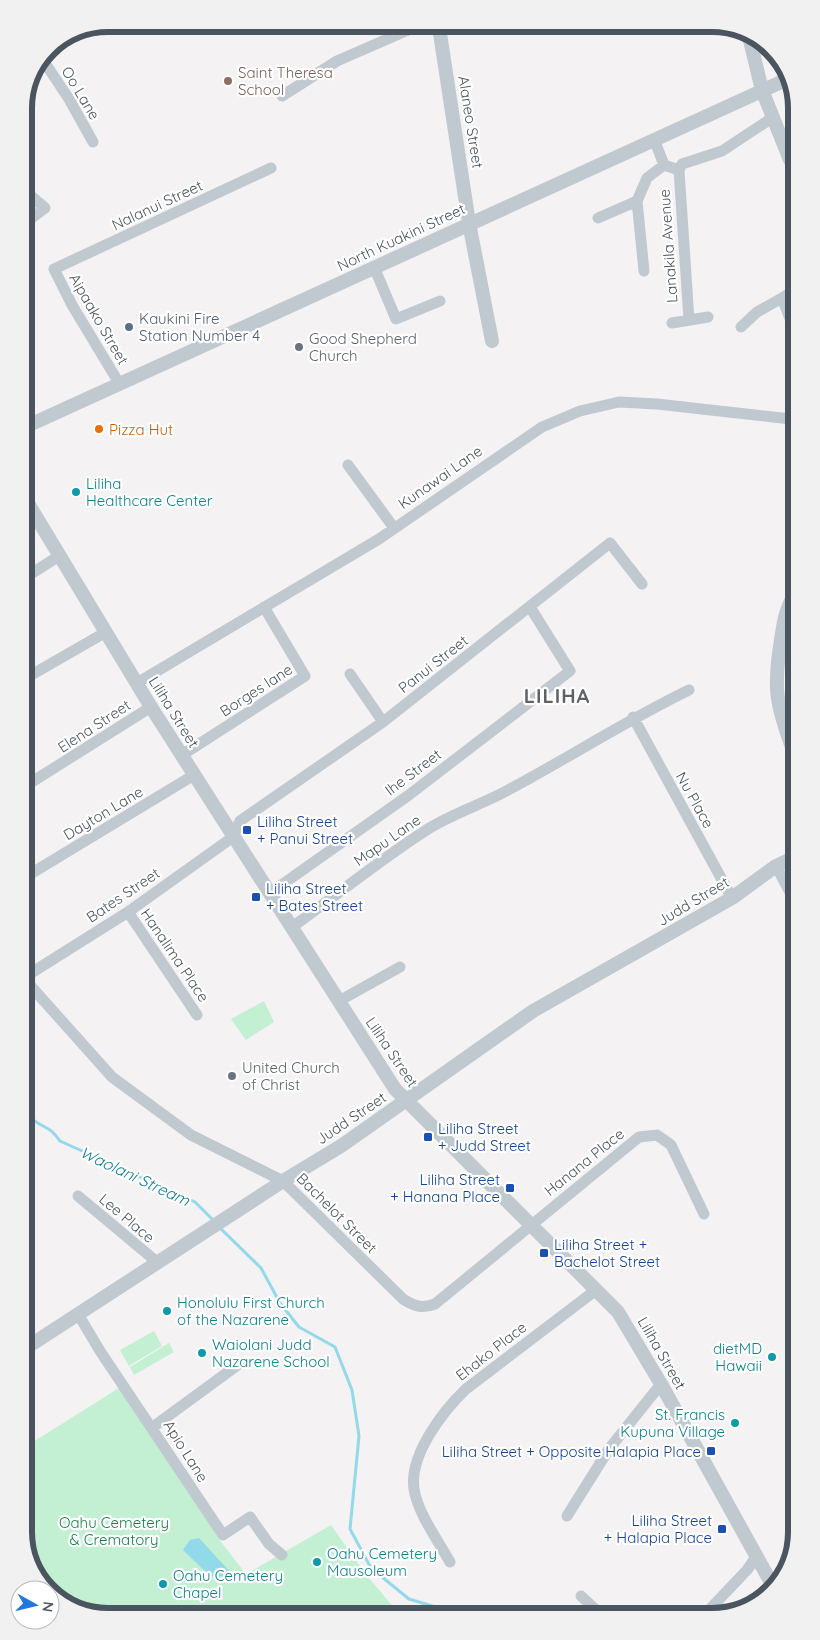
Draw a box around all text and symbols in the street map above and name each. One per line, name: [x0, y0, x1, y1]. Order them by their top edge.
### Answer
street label: Oo Lane: [58, 63, 104, 123]
place label: Saint Theresa School: [238, 63, 333, 99]
street label: Alaneo Street: [454, 74, 488, 170]
marker: Saint Theresa School: [222, 75, 234, 87]
street label: Nalanui Street: [109, 176, 205, 234]
street label: Lanakila Avenue: [655, 188, 681, 304]
street label: North Kuakini Street: [334, 199, 468, 275]
street label: Aipaako Street: [65, 270, 133, 368]
place label: Kaukini Fire Station Number 4: [139, 309, 260, 345]
marker: Kaukini Fire Station Number 4: [123, 321, 135, 333]
place label: Good Shepherd Church: [309, 329, 417, 365]
marker: Good Shepherd Church: [293, 341, 305, 353]
place label: Pizza Hut: [109, 420, 173, 439]
marker: Pizza Hut: [93, 423, 105, 435]
street label: Kunawai Lane: [394, 441, 486, 513]
place label: Liliha Healthcare Center: [86, 474, 213, 510]
marker: Liliha Healthcare Center: [70, 486, 82, 498]
street label: Panui Street: [394, 631, 472, 697]
street label: Borges lane: [216, 660, 296, 720]
street label: Liliha Street: [145, 673, 203, 751]
district label: LILIHA: [524, 683, 590, 708]
street label: Elena Street: [54, 695, 134, 757]
street label: Ihe Street: [381, 745, 445, 799]
street label: Nu Place: [672, 769, 718, 831]
street label: Dayton Lane: [60, 782, 146, 844]
street label: Mapu Lane: [350, 810, 424, 870]
place label: Liliha Street + Panui Street: [257, 812, 353, 848]
marker: Liliha Street + Panui Street: [241, 824, 253, 836]
street label: Bates Street: [83, 864, 163, 926]
street label: Judd Street: [654, 872, 732, 930]
place label: Liliha Street + Bates Street: [266, 879, 363, 915]
marker: Liliha Street + Bates Street: [250, 891, 262, 903]
street label: Hanalima Place: [137, 905, 213, 1005]
street label: Liliha Street: [362, 1013, 422, 1091]
place label: United Church of Christ: [242, 1058, 340, 1094]
marker: United Church of Christ: [226, 1070, 238, 1082]
street label: Judd Street: [312, 1088, 390, 1148]
place label: Liliha Street + Judd Street: [438, 1119, 531, 1155]
street label: Hanana Place: [540, 1124, 628, 1200]
marker: Liliha Street + Judd Street: [422, 1131, 434, 1143]
water label: Waolani Stream: [77, 1142, 193, 1210]
street label: Bachelot Street: [293, 1169, 381, 1257]
place label: Liliha Street + Hanana Place: [390, 1170, 500, 1206]
marker: Liliha Street + Hanana Place: [504, 1182, 516, 1194]
street label: Lee Place: [95, 1189, 159, 1247]
place label: Liliha Street + Bachelot Street: [554, 1235, 660, 1271]
marker: Liliha Street + Bachelot Street: [538, 1247, 550, 1259]
place label: Honolulu First Church of the Nazarene: [177, 1293, 325, 1329]
marker: Honolulu First Church of the Nazarene: [161, 1305, 173, 1317]
street label: Liliha Street: [634, 1313, 690, 1393]
street label: Ehako Place: [452, 1317, 530, 1385]
place label: Waiolani Judd Nazarene School: [212, 1335, 330, 1371]
place label: dietMD Hawaii: [713, 1339, 762, 1375]
marker: Waiolani Judd Nazarene School: [196, 1347, 208, 1359]
marker: dietMD Hawaii: [766, 1351, 778, 1363]
place label: St. Francis Kupuna Village: [620, 1405, 725, 1441]
street label: Apio Lane: [160, 1417, 212, 1485]
marker: St. Francis Kupuna Village: [729, 1417, 741, 1429]
place label: Liliha Street + Opposite Halapia Place: [442, 1442, 701, 1461]
marker: Liliha Street + Opposite Halapia Place: [705, 1445, 717, 1457]
place label: Liliha Street + Halapia Place: [604, 1511, 712, 1547]
park label: Oahu Cemetery & Crematory: [59, 1513, 169, 1549]
marker: Liliha Street + Halapia Place: [716, 1523, 728, 1535]
place label: Oahu Cemetery Mausoleum: [327, 1544, 437, 1580]
marker: Oahu Cemetery Mausoleum: [311, 1556, 323, 1568]
place label: Oahu Cemetery Chapel: [173, 1566, 283, 1602]
marker: Oahu Cemetery Chapel: [157, 1578, 169, 1590]
north arrow: [10, 1580, 60, 1630]
text: N: [38, 1600, 58, 1613]

